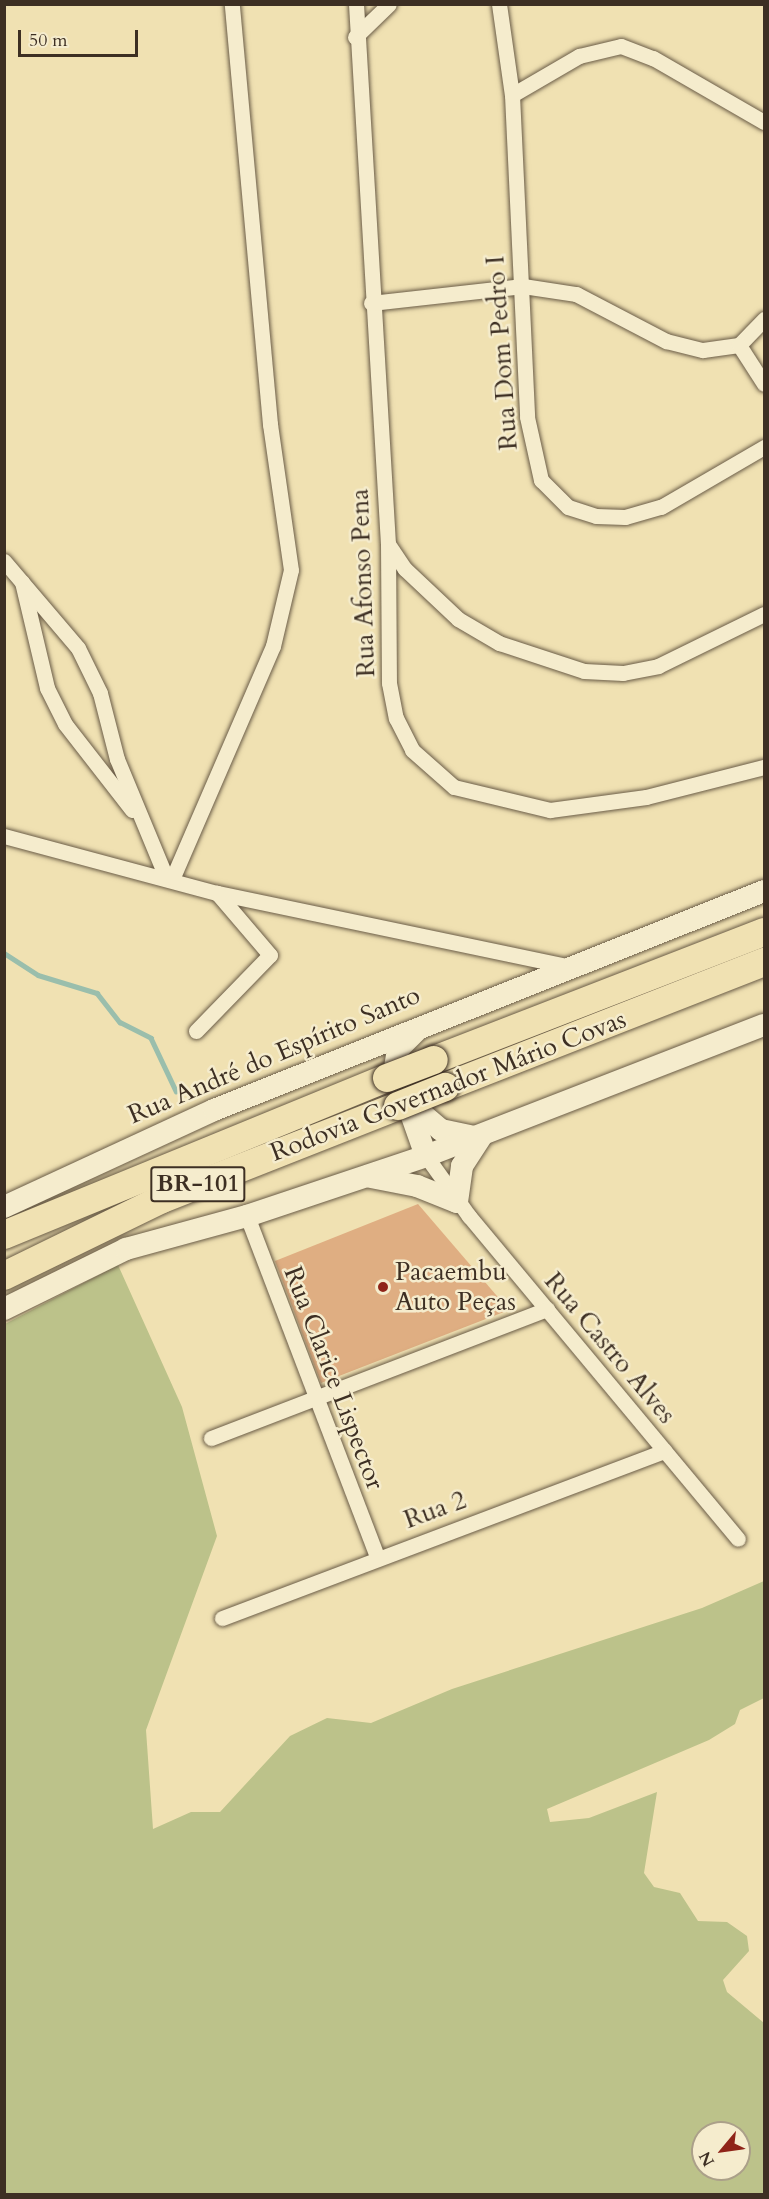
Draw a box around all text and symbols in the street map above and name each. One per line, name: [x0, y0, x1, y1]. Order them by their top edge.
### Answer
scale bar: [21, 18, 141, 56]
text: 50 m: [29, 28, 68, 53]
street label: Rua Dom Pedro I: [480, 255, 524, 451]
street label: Rua Afonso Pena: [344, 488, 382, 678]
street label: Rua André do Espírito Santo: [123, 979, 425, 1131]
street label: Rodovia Governador Mário Covas: [266, 1004, 630, 1168]
road number: BR-101: [150, 1163, 246, 1205]
place label: Pacaembu Auto Peças: [395, 1256, 516, 1318]
street label: Rua Clarice Lispector: [277, 1262, 391, 1494]
street label: Rua Castro Alves: [538, 1266, 682, 1430]
marker: Pacaembu Auto Peças: [376, 1280, 390, 1294]
street label: Rua 2: [400, 1484, 470, 1536]
north arrow: [691, 2121, 751, 2181]
text: N: [694, 2147, 720, 2170]

